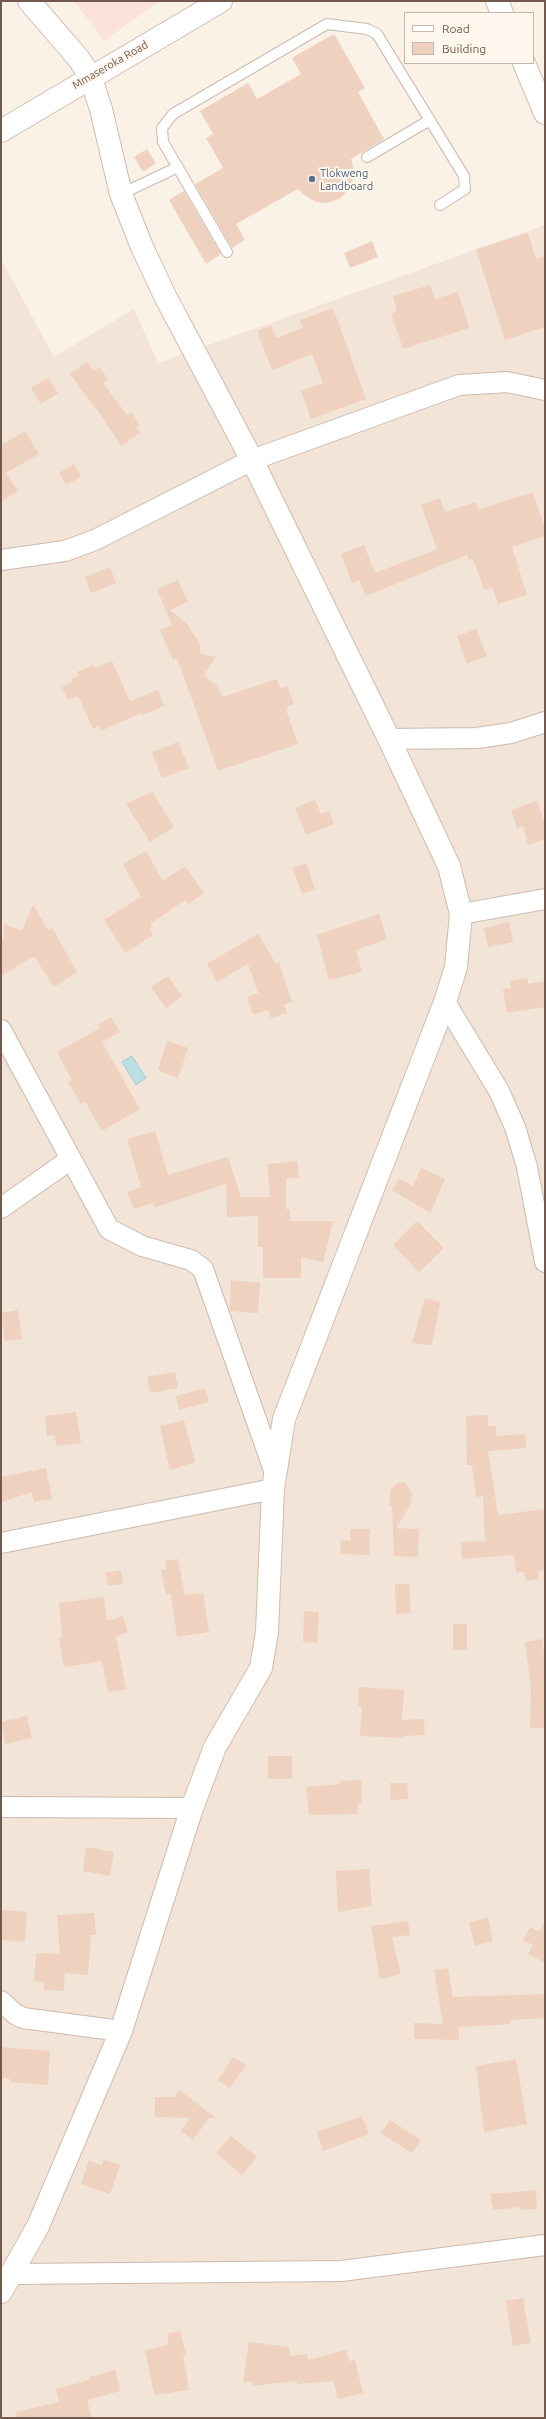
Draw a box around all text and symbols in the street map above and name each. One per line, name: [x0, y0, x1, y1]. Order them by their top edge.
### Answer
legend: [404, 12, 534, 64]
text: Road: [442, 22, 470, 35]
street label: Mmaseroka Road: [70, 38, 150, 92]
text: Building: [442, 42, 486, 55]
place label: Tlokweng Landboard: [320, 166, 373, 192]
marker: Tlokweng Landboard: [307, 174, 317, 184]

